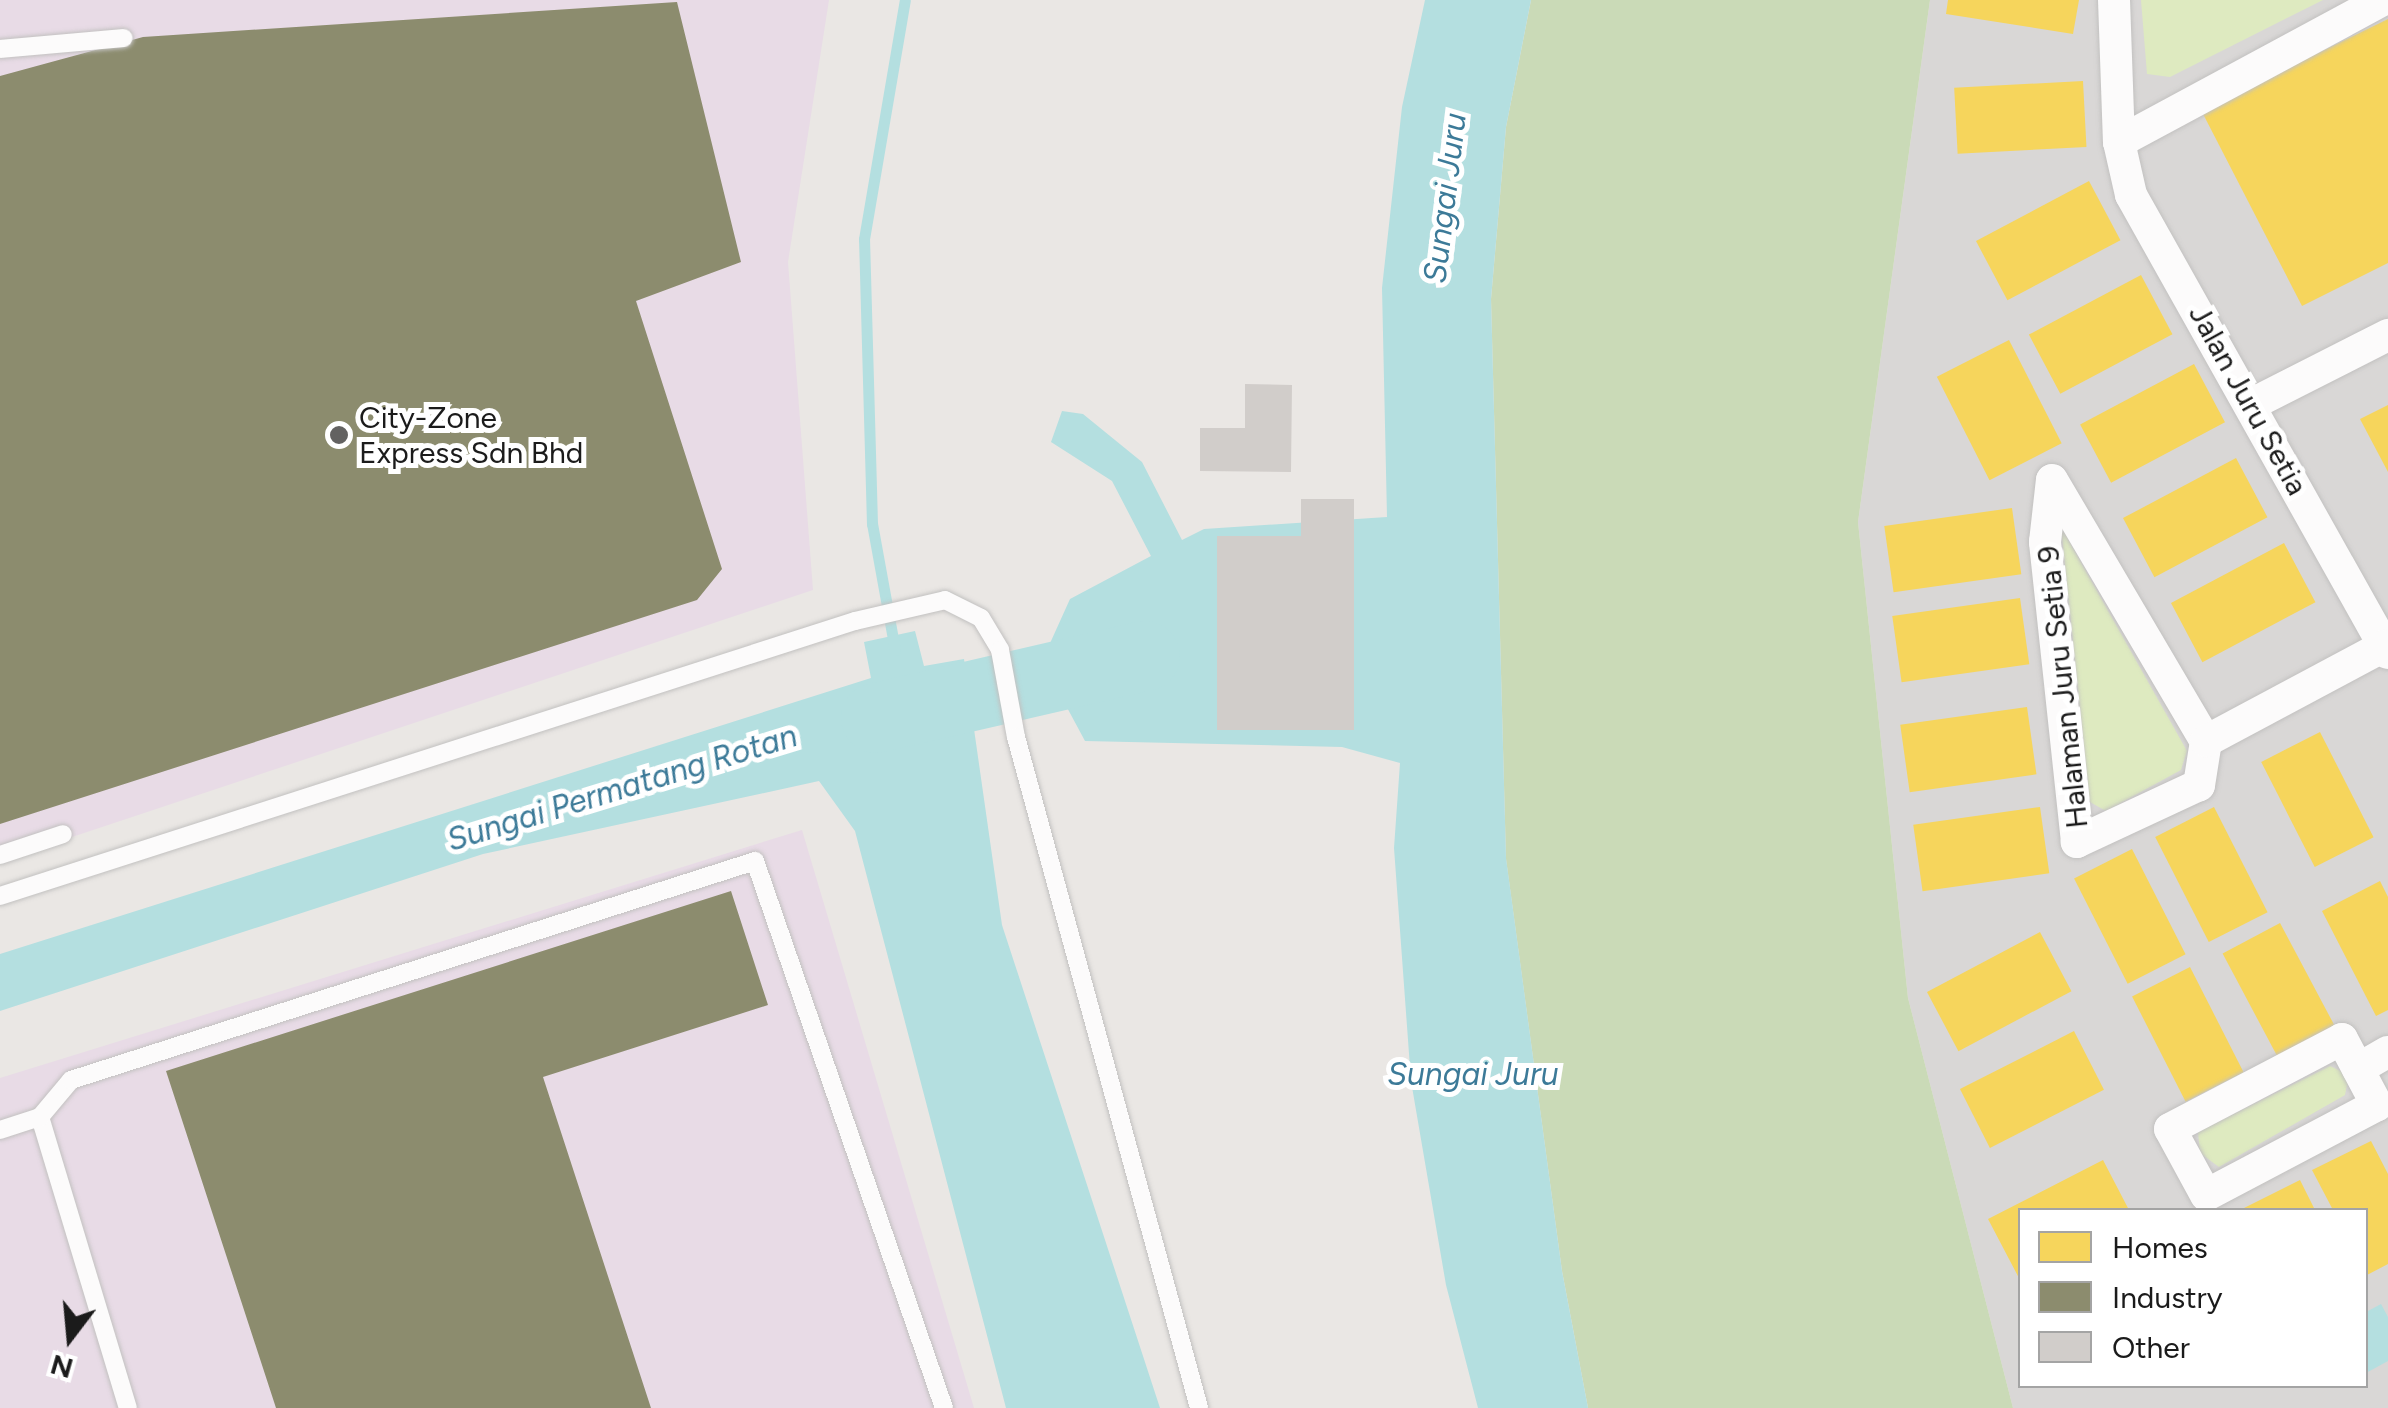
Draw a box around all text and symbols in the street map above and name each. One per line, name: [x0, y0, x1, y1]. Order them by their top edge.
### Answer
water label: Sungai Juru: [1416, 111, 1474, 285]
street label: Jalan Juru Setia: [2181, 299, 2315, 501]
place label: City-Zone Express Sdn Bhd: [359, 400, 583, 470]
marker: City-Zone Express Sdn Bhd: [328, 424, 350, 446]
street label: Halaman Juru Setia 9: [2030, 544, 2096, 830]
water label: Sungai Permatang Rotan: [442, 716, 802, 860]
water label: Sungai Juru: [1387, 1055, 1559, 1093]
legend: [2018, 1208, 2368, 1388]
text: Homes: [2112, 1229, 2208, 1266]
text: Industry: [2112, 1279, 2222, 1316]
north arrow: [20, 1288, 120, 1388]
text: Other: [2112, 1329, 2190, 1366]
text: N: [47, 1348, 77, 1386]

